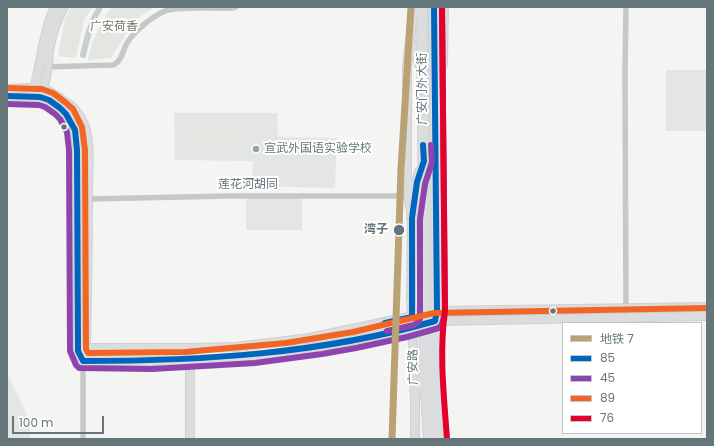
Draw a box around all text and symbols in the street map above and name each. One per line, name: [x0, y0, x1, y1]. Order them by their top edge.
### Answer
park label: 广安荷香: [90, 20, 138, 34]
street label: 广安门外大街: [416, 53, 430, 125]
unlabelled marker: [59, 122, 69, 132]
place label: 宣武外国语实验学校: [264, 142, 372, 156]
marker: 宣武外国语实验学校: [251, 144, 261, 154]
street label: 莲花河胡同: [218, 178, 278, 192]
place label: 湾子: [364, 223, 388, 237]
marker: 湾子: [392, 223, 406, 237]
unlabelled marker: [548, 306, 558, 316]
legend: [562, 322, 702, 434]
text: 地铁 7: [600, 330, 634, 347]
street label: 广安路: [406, 349, 422, 385]
text: 85: [600, 349, 615, 366]
text: 45: [600, 369, 615, 386]
text: 89: [600, 389, 615, 406]
scale bar: [14, 408, 106, 434]
text: 76: [600, 409, 614, 426]
text: 100 m: [19, 414, 53, 431]

